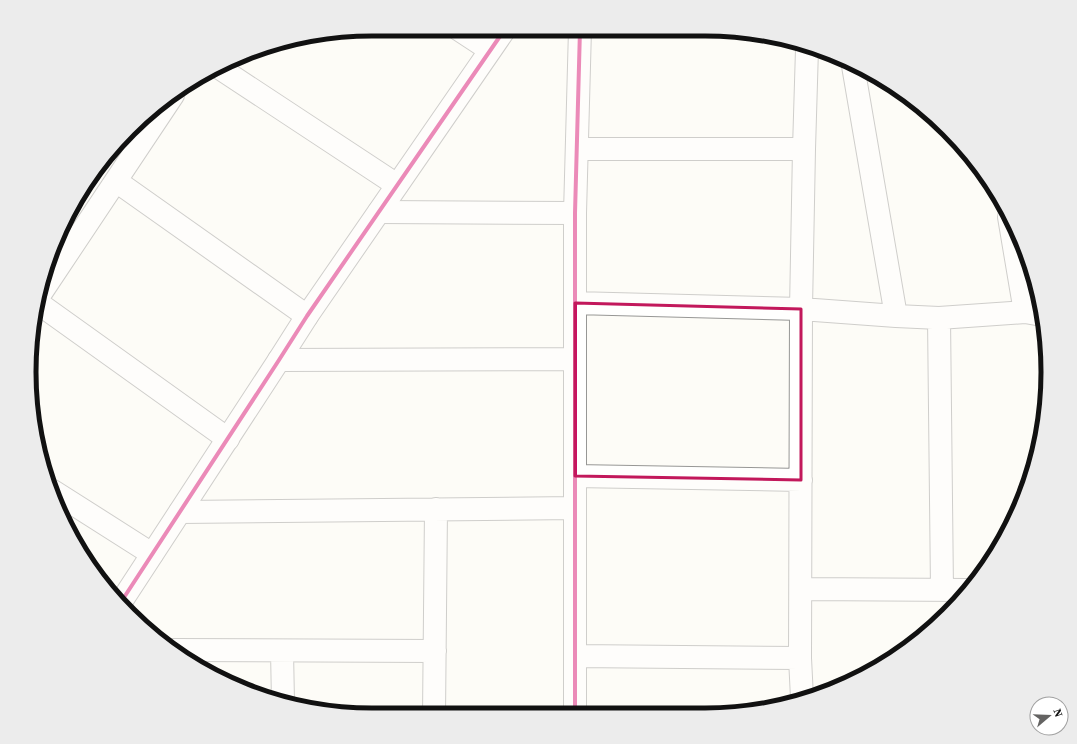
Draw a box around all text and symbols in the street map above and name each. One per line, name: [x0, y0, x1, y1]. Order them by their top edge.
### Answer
north arrow: [1029, 696, 1069, 736]
text: N: [1050, 707, 1066, 719]

